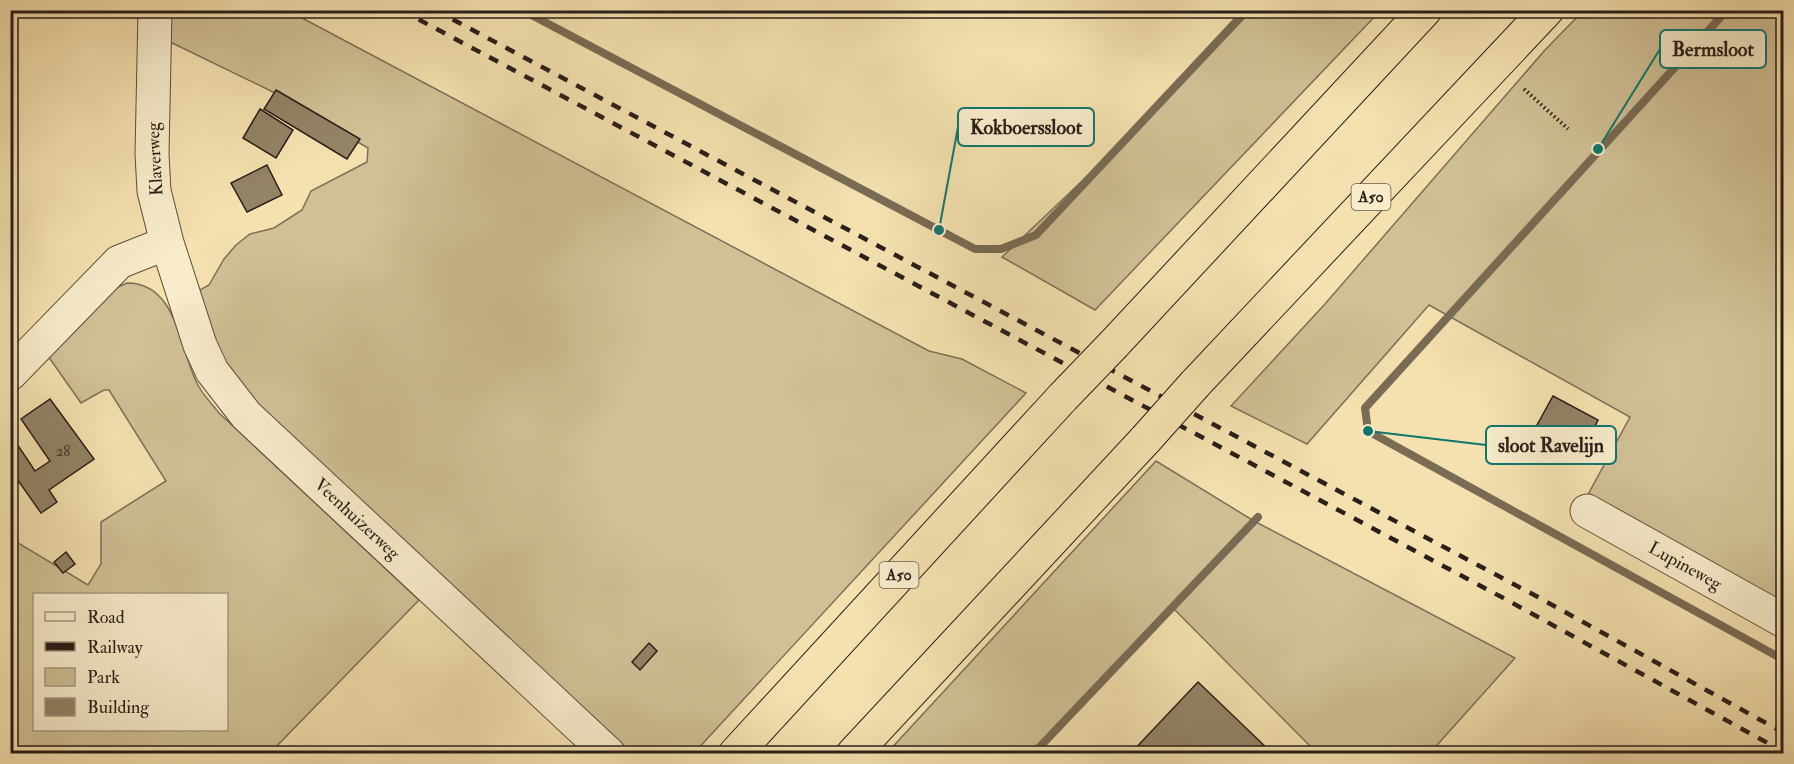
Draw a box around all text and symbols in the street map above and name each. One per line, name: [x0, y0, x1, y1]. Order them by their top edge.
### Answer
callout: Bermsloot: [1660, 30, 1766, 68]
text: Bermsloot: [1672, 37, 1755, 62]
callout: Kokboerssloot: [958, 108, 1094, 146]
text: Kokboerssloot: [970, 115, 1083, 140]
street label: Klaverweg: [142, 121, 168, 196]
road number: A50: [1352, 184, 1390, 210]
callout: sloot Ravelijn: [1486, 426, 1616, 464]
text: sloot Ravelijn: [1498, 433, 1605, 458]
house number: 28: [56, 442, 70, 461]
street label: Veenhuizerweg: [309, 473, 406, 565]
street label: Lupineweg: [1644, 536, 1727, 596]
road number: A50: [880, 562, 918, 588]
legend: [33, 593, 228, 731]
text: Road: [87, 606, 125, 629]
text: Railway: [87, 636, 144, 659]
text: Park: [87, 666, 120, 689]
text: Building: [87, 696, 150, 719]

